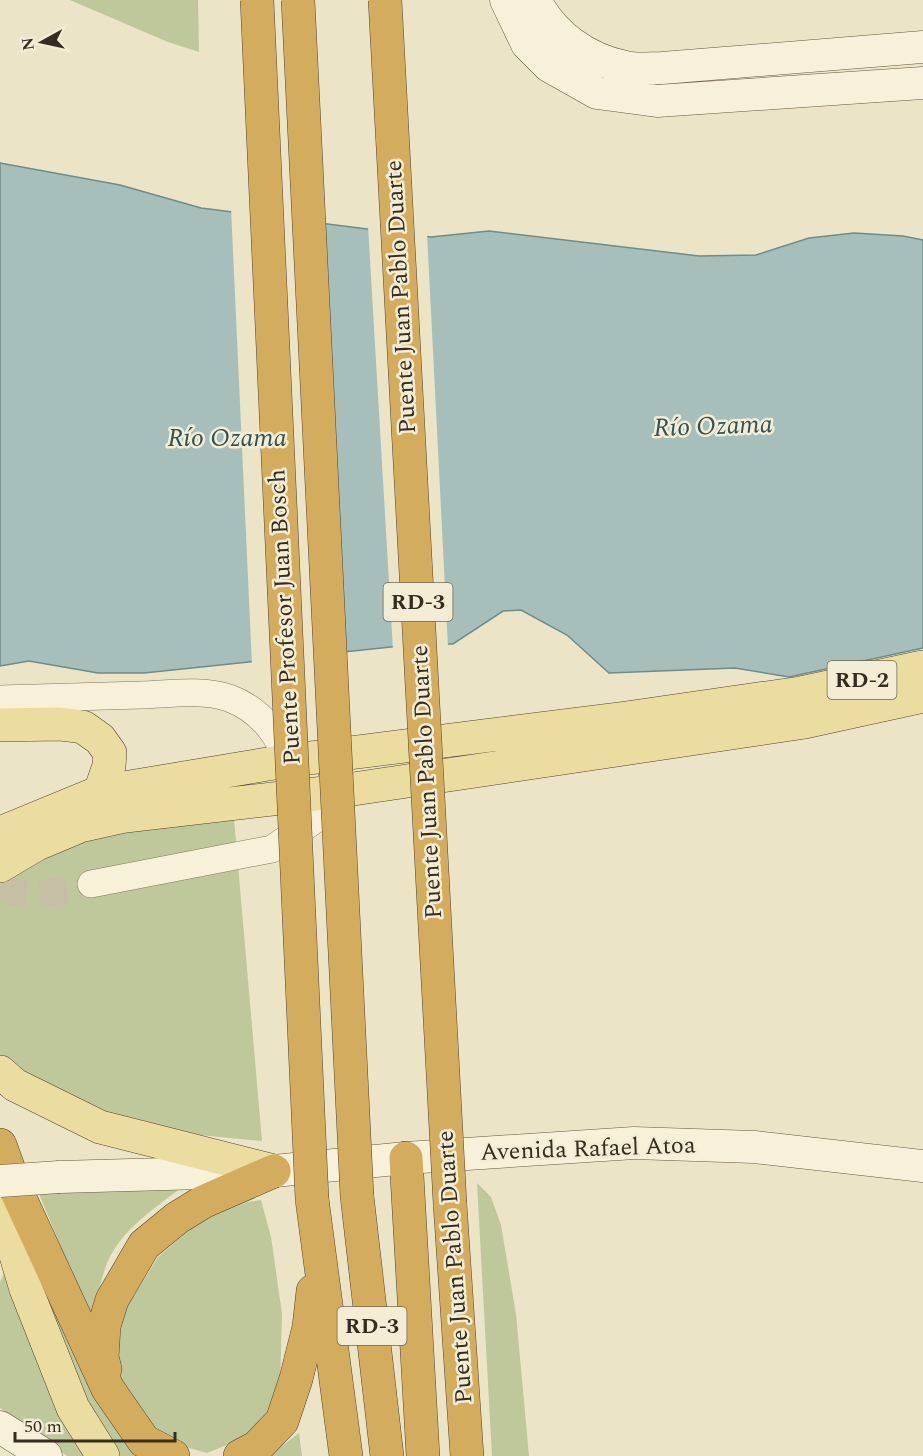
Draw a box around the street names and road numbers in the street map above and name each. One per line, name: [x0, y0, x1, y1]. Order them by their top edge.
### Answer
street label: Puente Juan Pablo Duarte: [376, 159, 426, 435]
street label: Puente Profesor Juan Bosch: [259, 468, 311, 766]
road number: RD-3: [384, 583, 452, 621]
street label: Puente Juan Pablo Duarte: [402, 644, 452, 920]
road number: RD-2: [828, 661, 896, 699]
street label: Avenida Rafael Atoa: [480, 1127, 697, 1171]
street label: Puente Juan Pablo Duarte: [427, 1129, 483, 1405]
road number: RD-3: [338, 1307, 406, 1345]

